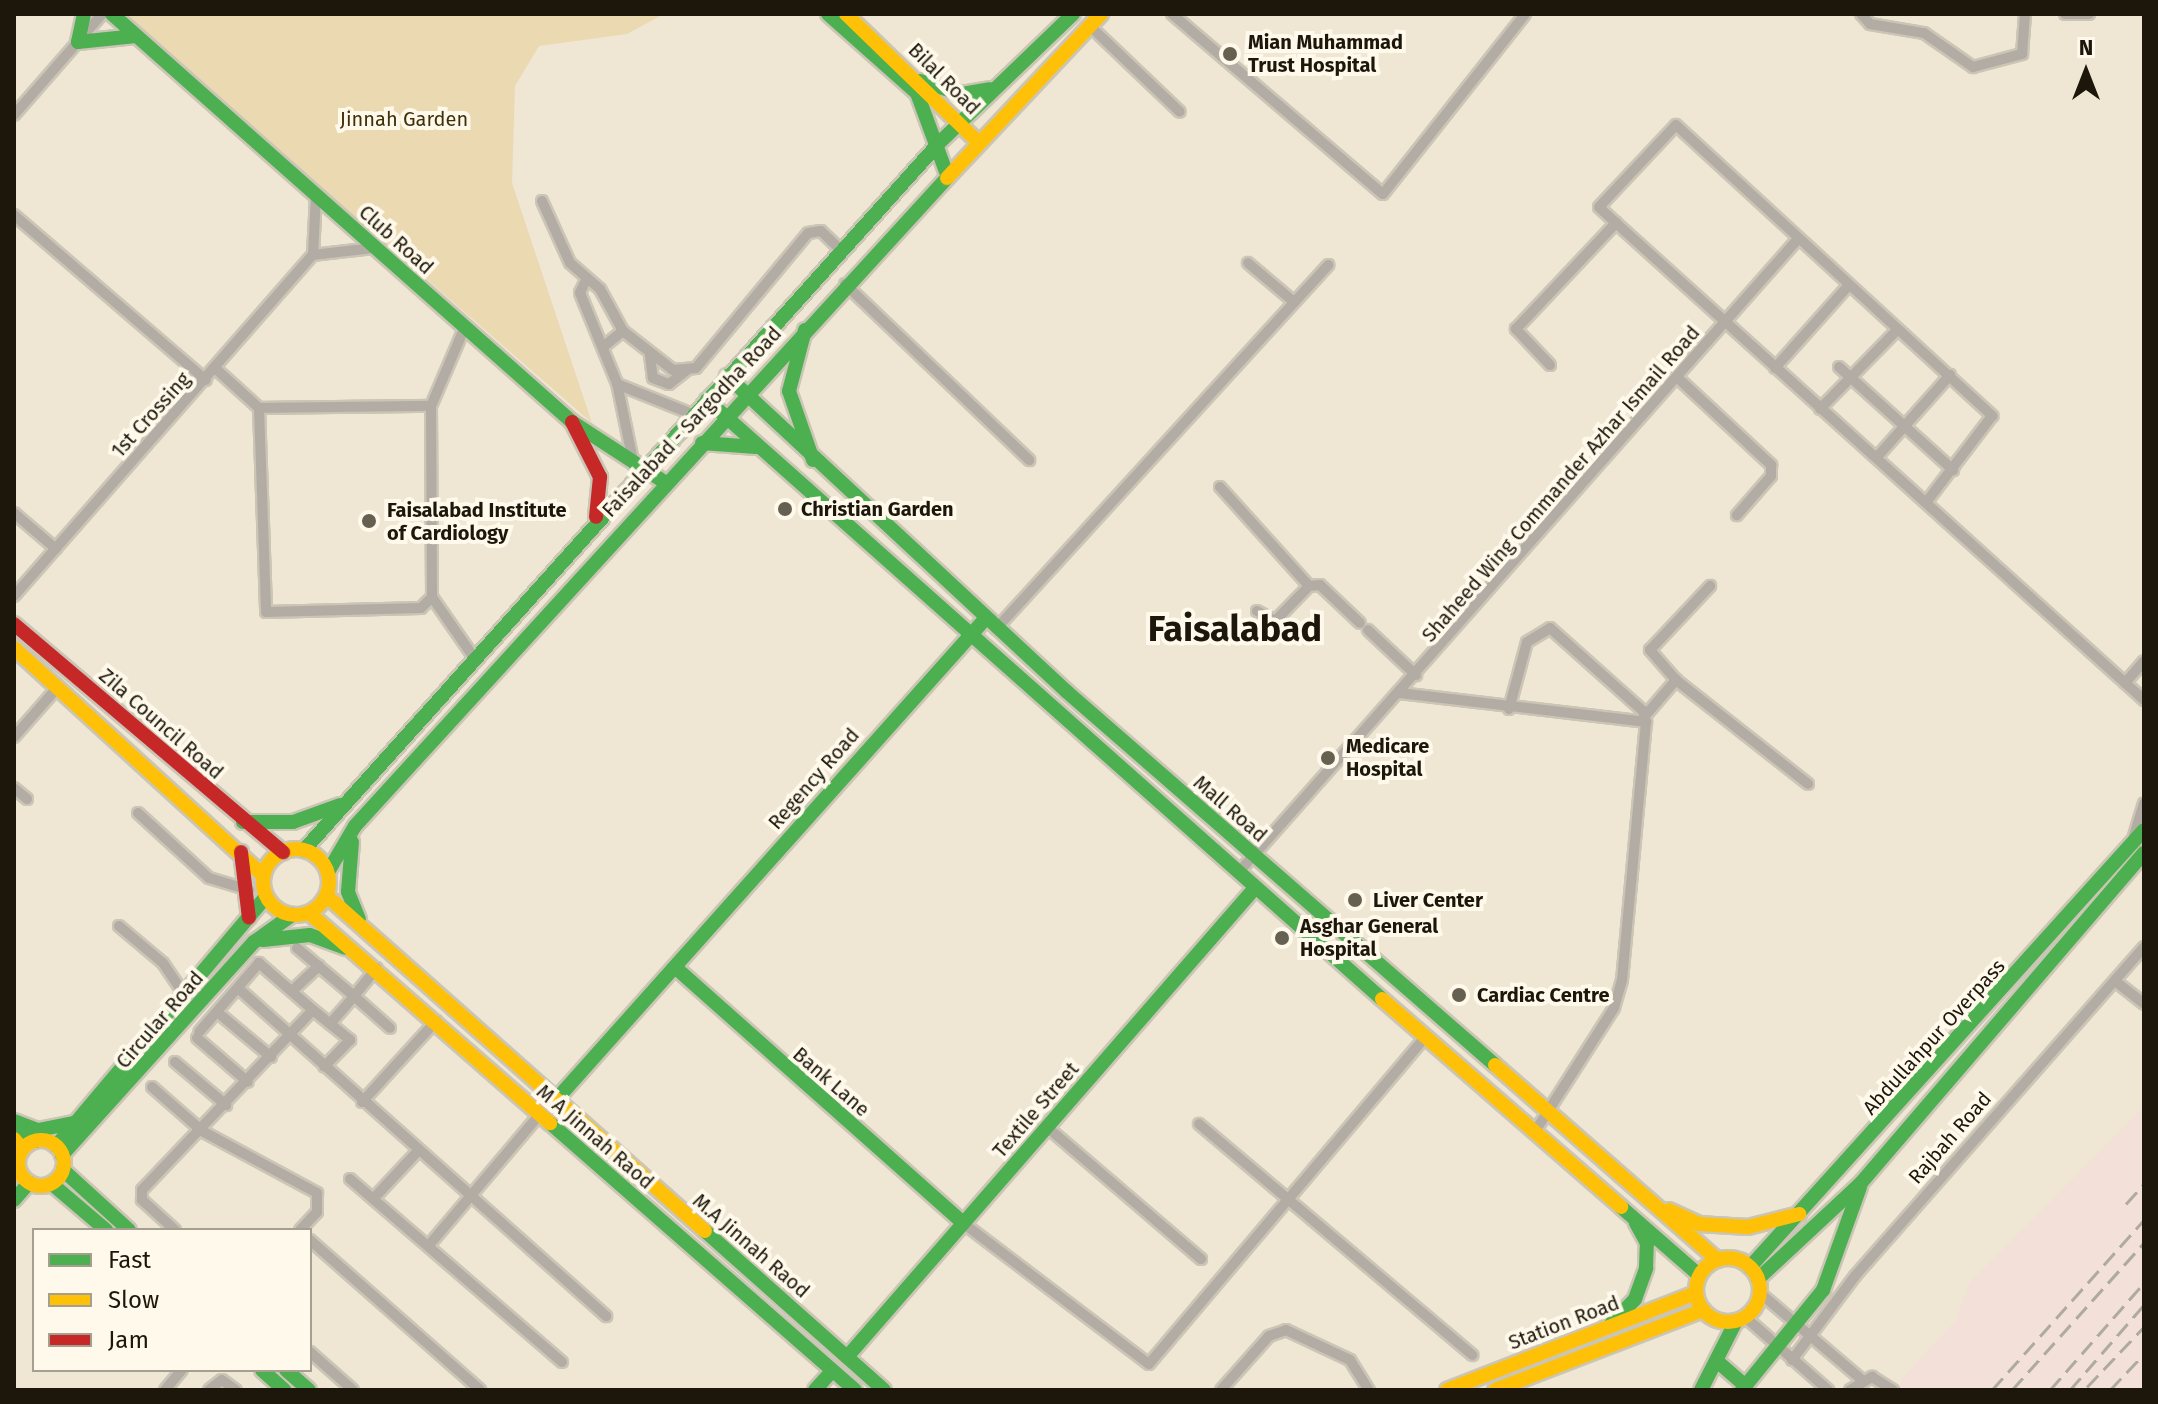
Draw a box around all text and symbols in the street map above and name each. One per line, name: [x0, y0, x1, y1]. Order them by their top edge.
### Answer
place label: Mian Muhammad Trust Hospital: [1248, 30, 1403, 77]
north arrow: [2046, 32, 2126, 112]
text: N: [2079, 34, 2093, 61]
street label: Bilal Road: [903, 38, 985, 120]
marker: Mian Muhammad Trust Hospital: [1219, 43, 1241, 65]
park label: Jinnah Garden: [340, 107, 468, 131]
street label: Club Road: [354, 200, 438, 280]
street label: Shaheed Wing Commander Azhar Ismail Road: [1417, 321, 1705, 647]
street label: Faisalabad - Sargodha Road: [597, 322, 787, 522]
street label: 1st Crossing: [106, 367, 196, 463]
place label: Christian Garden: [801, 497, 954, 521]
place label: Faisalabad Institute of Cardiology: [387, 498, 567, 545]
marker: Christian Garden: [776, 500, 794, 518]
marker: Faisalabad Institute of Cardiology: [358, 510, 380, 532]
district label: Faisalabad: [1148, 608, 1322, 652]
street label: Zila Council Road: [94, 664, 228, 784]
street label: Regency Road: [764, 723, 864, 835]
place label: Medicare Hospital: [1346, 734, 1429, 781]
marker: Medicare Hospital: [1317, 747, 1339, 769]
street label: Mall Road: [1188, 771, 1272, 847]
place label: Liver Center: [1373, 888, 1483, 912]
marker: Liver Center: [1344, 889, 1366, 911]
place label: Asghar General Hospital: [1300, 914, 1438, 961]
marker: Asghar General Hospital: [1271, 927, 1293, 949]
street label: Abdullahpur Overpass: [1858, 954, 2010, 1120]
street label: Circular Road: [111, 967, 209, 1073]
place label: Cardiac Centre: [1477, 983, 1609, 1007]
marker: Cardiac Centre: [1448, 984, 1470, 1006]
street label: Bank Lane: [788, 1042, 874, 1122]
street label: Textile Street: [988, 1057, 1084, 1163]
street label: M A Jinnah Raod: [532, 1080, 658, 1194]
street label: Rajbah Road: [1904, 1087, 1996, 1189]
street label: M.A Jinnah Raod: [688, 1189, 814, 1303]
legend: [32, 1228, 312, 1372]
text: Fast: [108, 1246, 151, 1274]
text: Slow: [108, 1286, 159, 1314]
street label: Station Road: [1505, 1291, 1623, 1355]
text: Jam: [108, 1326, 149, 1354]

